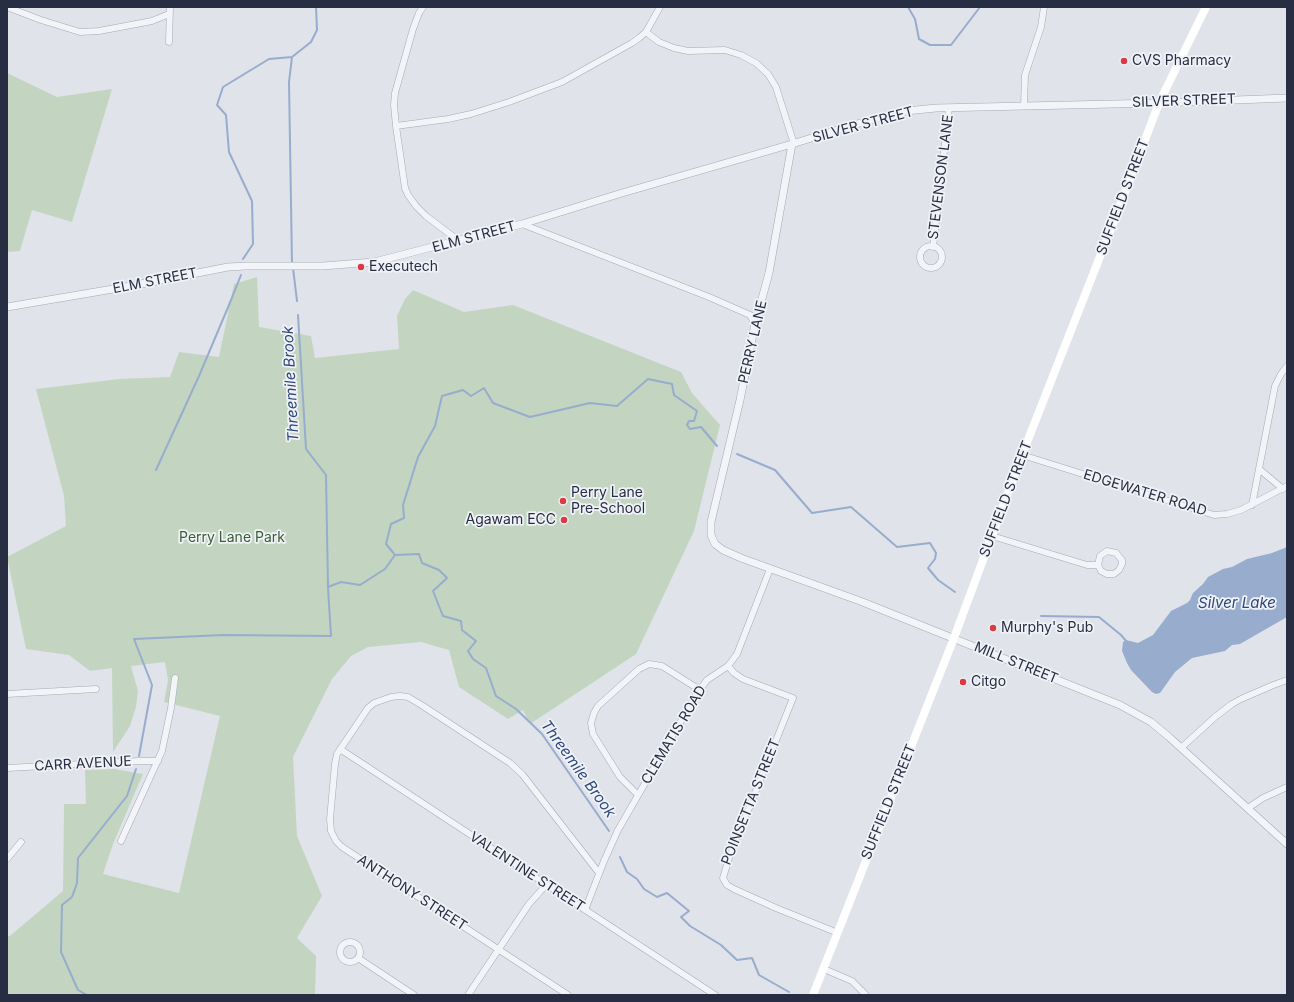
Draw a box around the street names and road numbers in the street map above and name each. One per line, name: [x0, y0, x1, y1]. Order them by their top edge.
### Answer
street label: SILVER STREET: [1132, 91, 1236, 111]
street label: SILVER STREET: [811, 103, 915, 147]
street label: STEVENSON LANE: [925, 114, 957, 240]
street label: SUFFIELD STREET: [1093, 137, 1153, 257]
street label: ELM STREET: [430, 218, 518, 256]
street label: ELM STREET: [111, 265, 199, 297]
street label: PERRY LANE: [735, 299, 771, 385]
street label: SUFFIELD STREET: [976, 439, 1036, 559]
street label: EDGEWATER ROAD: [1081, 466, 1209, 520]
street label: MILL STREET: [972, 639, 1060, 687]
street label: CLEMATIS ROAD: [638, 683, 710, 787]
street label: POINSETTA STREET: [718, 736, 784, 868]
street label: SUFFIELD STREET: [858, 742, 920, 862]
street label: CARR AVENUE: [34, 753, 132, 775]
street label: VALENTINE STREET: [466, 829, 588, 915]
street label: ANTHONY STREET: [354, 851, 470, 935]

